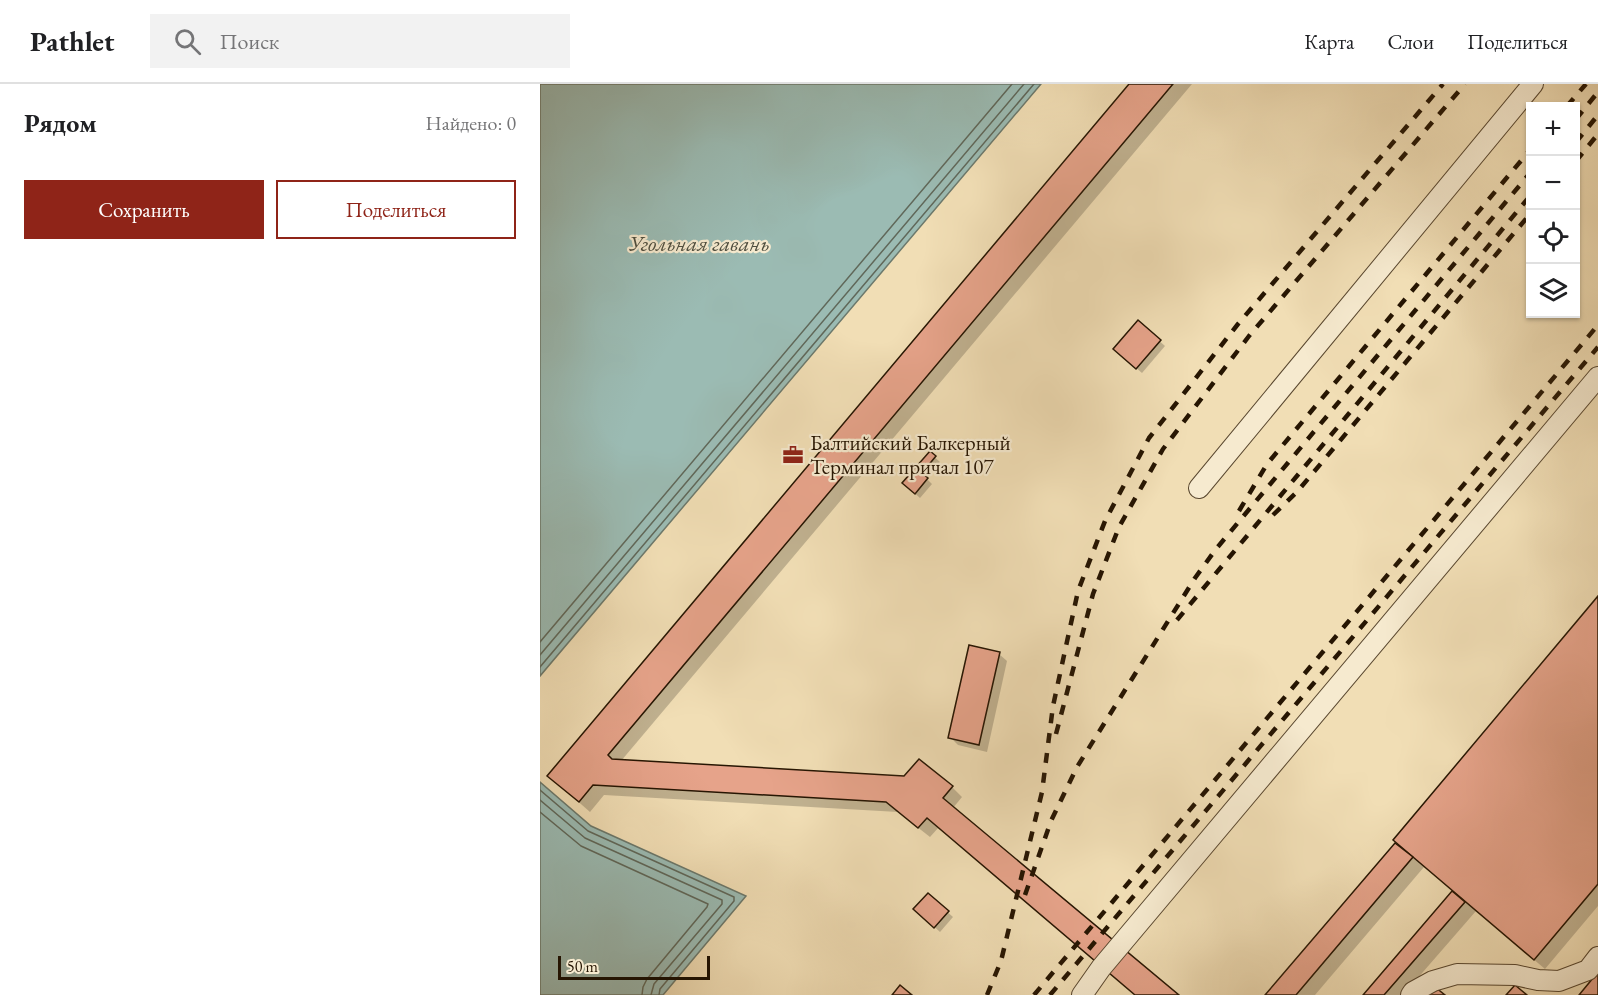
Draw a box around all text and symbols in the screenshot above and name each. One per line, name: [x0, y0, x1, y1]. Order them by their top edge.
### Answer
search box: [150, 14, 570, 68]
text: Pathlet: [30, 23, 114, 59]
icon: search: [171, 25, 204, 58]
text: Поиск: [219, 27, 279, 56]
text: Карта: [1304, 28, 1354, 55]
text: Слои: [1387, 28, 1434, 55]
text: Поделиться: [1467, 28, 1568, 55]
map controls: [1526, 102, 1580, 318]
button: +: [1526, 102, 1580, 156]
text: Рядом: [24, 106, 97, 140]
text: Найдено: 0: [425, 110, 516, 136]
button: −: [1526, 156, 1580, 210]
button: Сохранить: [24, 180, 264, 239]
button: Поделиться: [276, 180, 516, 239]
button: locate: [1526, 210, 1580, 264]
water label: Угольная гавань: [629, 229, 770, 258]
button: layers: [1526, 264, 1580, 318]
place label: Балтийский Балкерный Терминал причал 107: [810, 429, 1011, 480]
office icon: Балтийский Балкерный Терминал причал 107: [781, 443, 805, 467]
scale bar: [558, 953, 710, 980]
text: 50 m: [567, 956, 598, 977]

